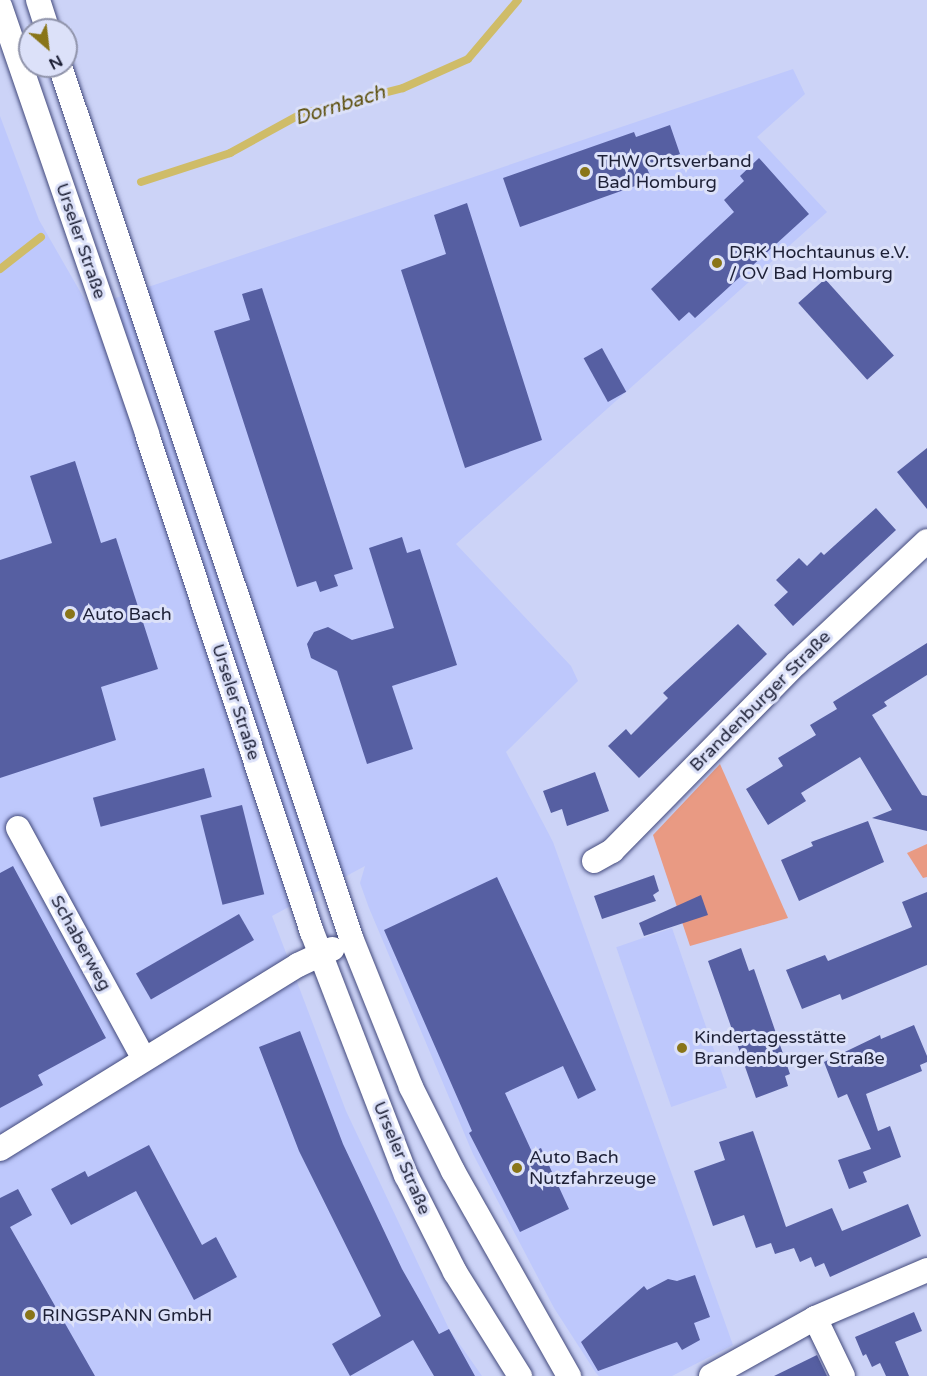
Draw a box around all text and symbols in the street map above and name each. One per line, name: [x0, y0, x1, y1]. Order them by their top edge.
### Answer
north arrow: [18, 18, 78, 78]
text: N: [45, 50, 66, 74]
water label: Dornbach: [292, 81, 388, 131]
place label: THW Ortsverband Bad Homburg: [597, 151, 752, 194]
marker: THW Ortsverband Bad Homburg: [578, 165, 592, 179]
street label: Urseler Straße: [51, 180, 111, 302]
place label: DRK Hochtaunus e.V. / OV Bad Homburg: [729, 242, 909, 284]
marker: DRK Hochtaunus e.V. / OV Bad Homburg: [710, 256, 724, 270]
place label: Auto Bach: [82, 603, 172, 625]
marker: Auto Bach: [63, 607, 77, 621]
street label: Brandenburger Straße: [685, 626, 835, 776]
street label: Urseler Straße: [207, 641, 265, 763]
street label: Schaberweg: [46, 891, 116, 995]
place label: Kindertagesstätte Brandenburger Straße: [694, 1027, 885, 1070]
marker: Kindertagesstätte Brandenburger Straße: [675, 1041, 689, 1055]
street label: Urseler Straße: [368, 1098, 436, 1218]
place label: Auto Bach Nutzfahrzeuge: [529, 1147, 656, 1190]
marker: Auto Bach Nutzfahrzeuge: [510, 1161, 524, 1175]
place label: RINGSPANN GmbH: [42, 1304, 212, 1326]
marker: RINGSPANN GmbH: [23, 1308, 37, 1322]

